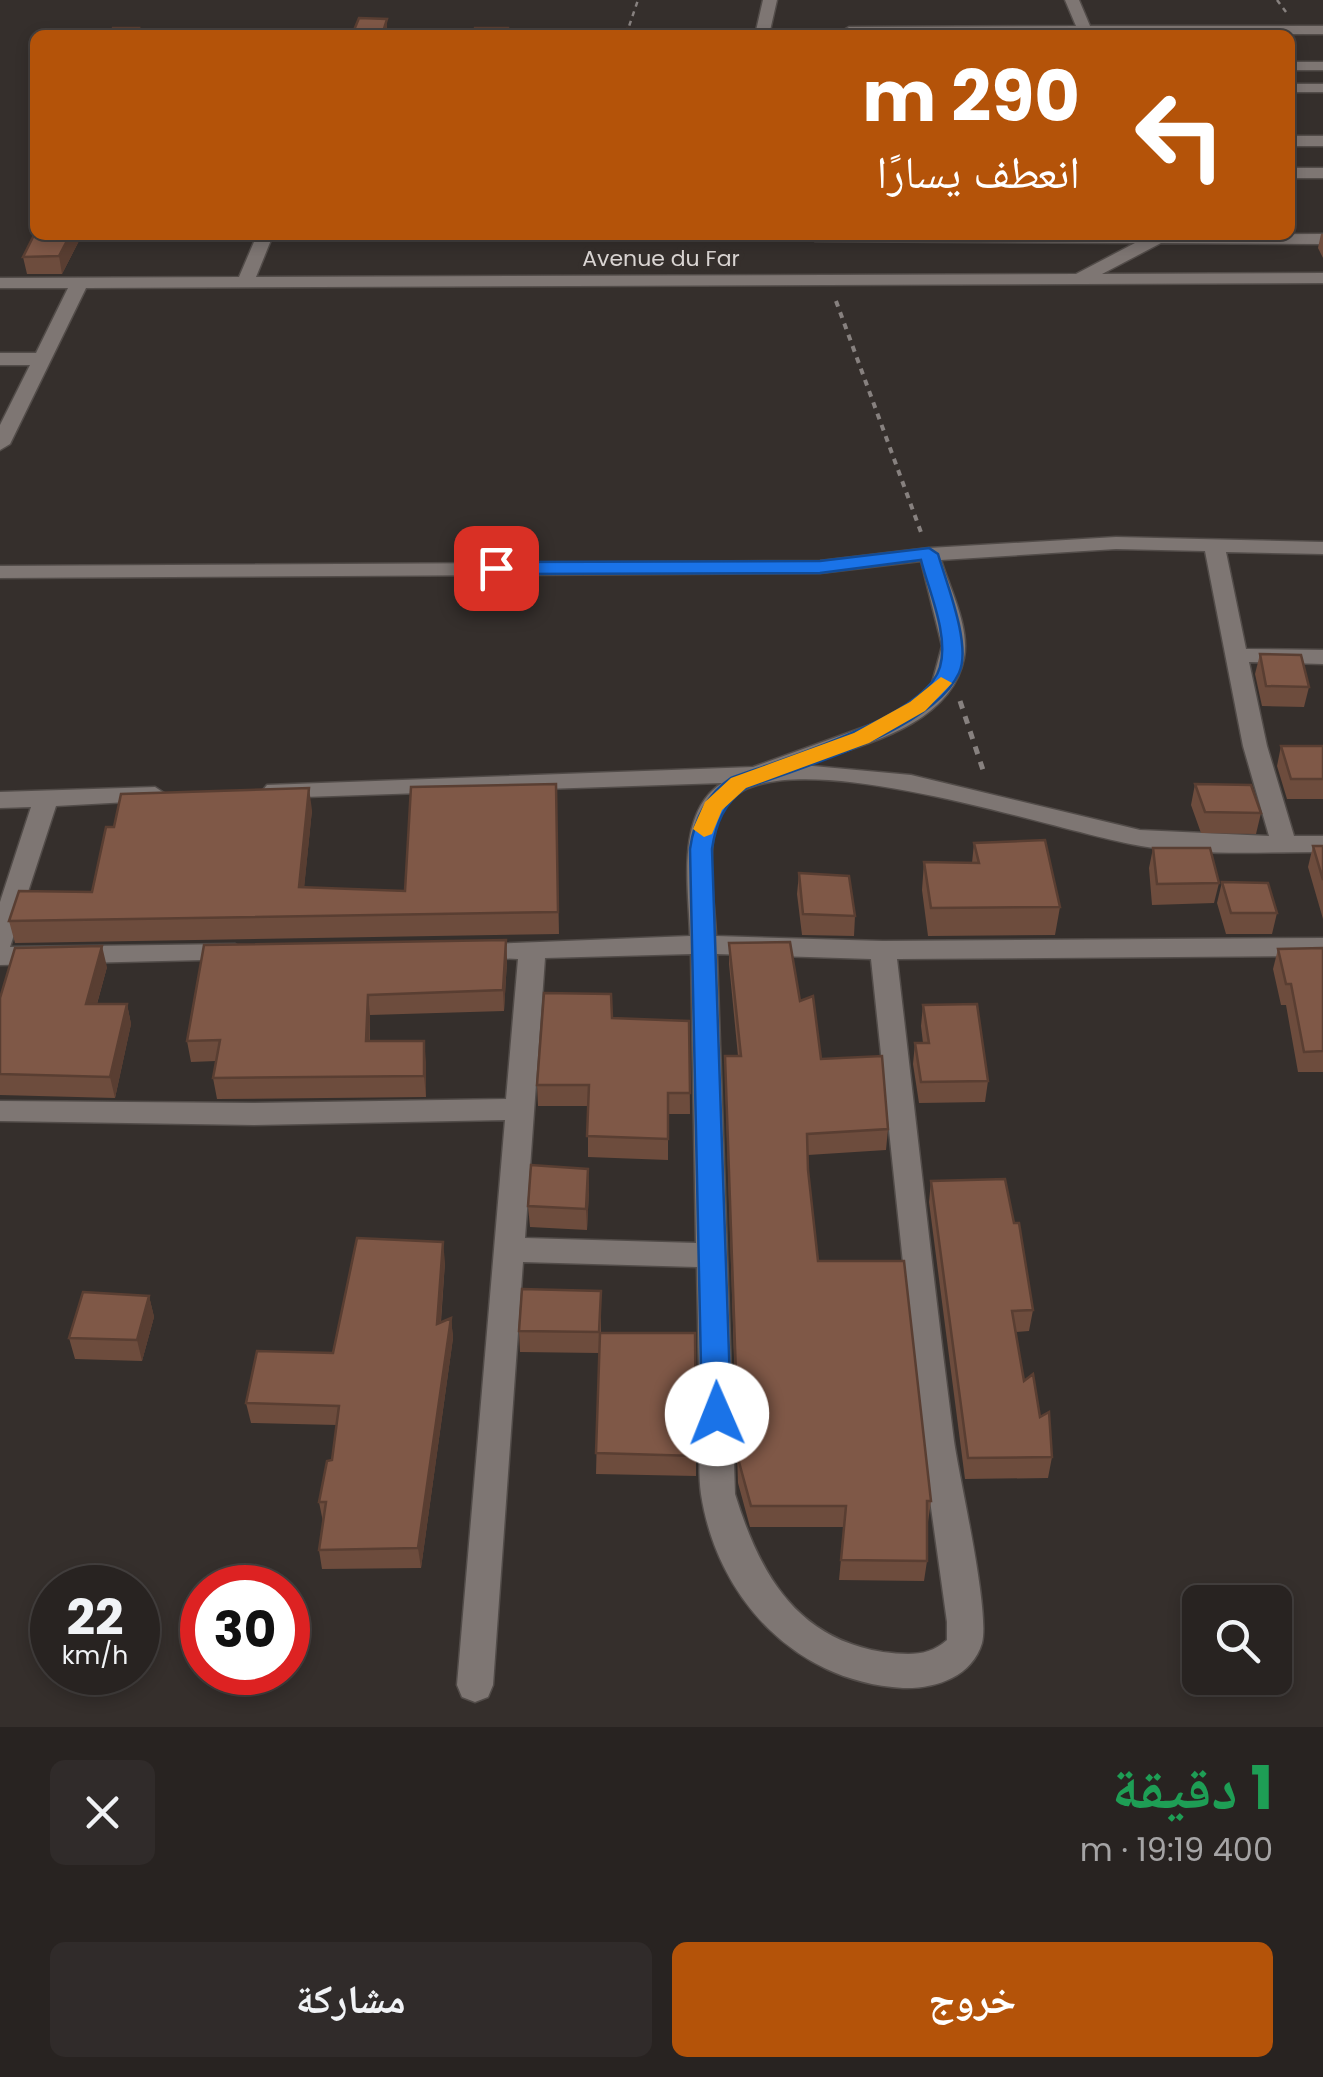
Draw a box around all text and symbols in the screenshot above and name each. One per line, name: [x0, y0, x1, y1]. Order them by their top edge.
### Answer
text: 290 m: [862, 47, 1080, 146]
icon: left: [1115, 70, 1245, 200]
text: انعطف يسارًا: [876, 141, 1080, 204]
street label: Avenue du Far: [582, 243, 740, 274]
pin: [454, 526, 539, 611]
icon: arrive: [469, 541, 524, 596]
position arrow: [665, 1362, 769, 1466]
speed limit sign: 30: [180, 1565, 310, 1695]
text: 22: [66, 1582, 124, 1653]
map controls: [1182, 1585, 1292, 1695]
button: search: [1182, 1585, 1292, 1695]
text: km/h: [62, 1638, 128, 1673]
text: 1 دقيقة: [1112, 1746, 1273, 1830]
button: close: [50, 1760, 155, 1865]
text: 400 m · 19:19: [1080, 1827, 1273, 1872]
button: مشاركة: [50, 1942, 652, 2057]
button: خروج: [672, 1942, 1273, 2057]

